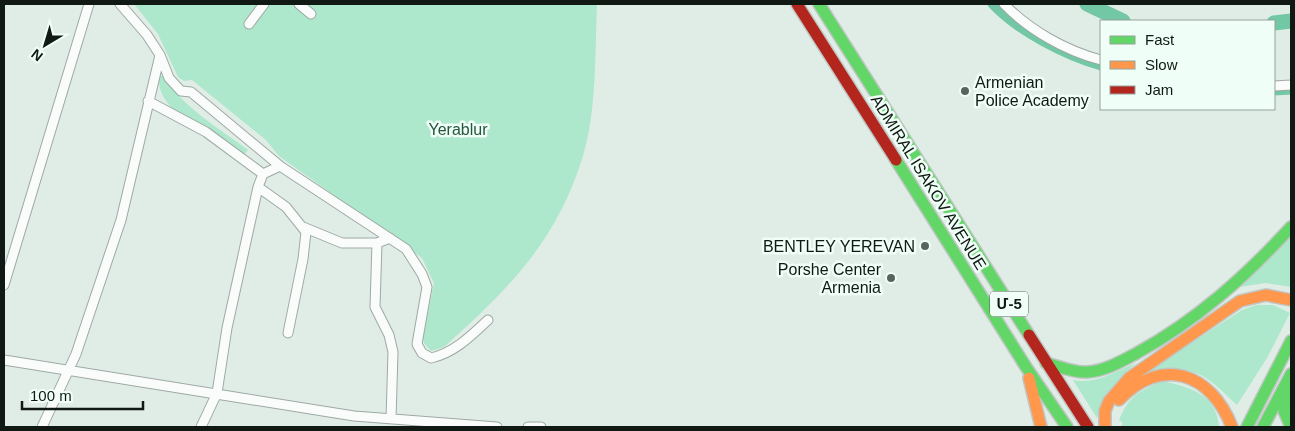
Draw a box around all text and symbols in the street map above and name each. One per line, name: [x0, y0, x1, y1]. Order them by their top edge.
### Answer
north arrow: [20, 20, 70, 70]
legend: [1100, 20, 1275, 110]
text: Fast: [1145, 31, 1175, 48]
text: N: [28, 46, 46, 65]
text: Slow: [1145, 56, 1178, 73]
place label: Armenian Police Academy: [975, 74, 1089, 109]
text: Jam: [1145, 81, 1173, 98]
marker: Armenian Police Academy: [959, 85, 971, 97]
street label: ADMIRAL ISAKOV AVENUE: [868, 92, 990, 273]
park label: Yerablur: [428, 121, 488, 138]
place label: BENTLEY YEREVAN: [763, 238, 915, 255]
marker: BENTLEY YEREVAN: [919, 240, 931, 252]
place label: Porshe Center Armenia: [778, 261, 882, 296]
marker: Porshe Center Armenia: [885, 272, 897, 284]
road number: Մ-5: [990, 292, 1028, 316]
scale bar: [22, 378, 144, 410]
text: 100 m: [30, 387, 72, 404]

